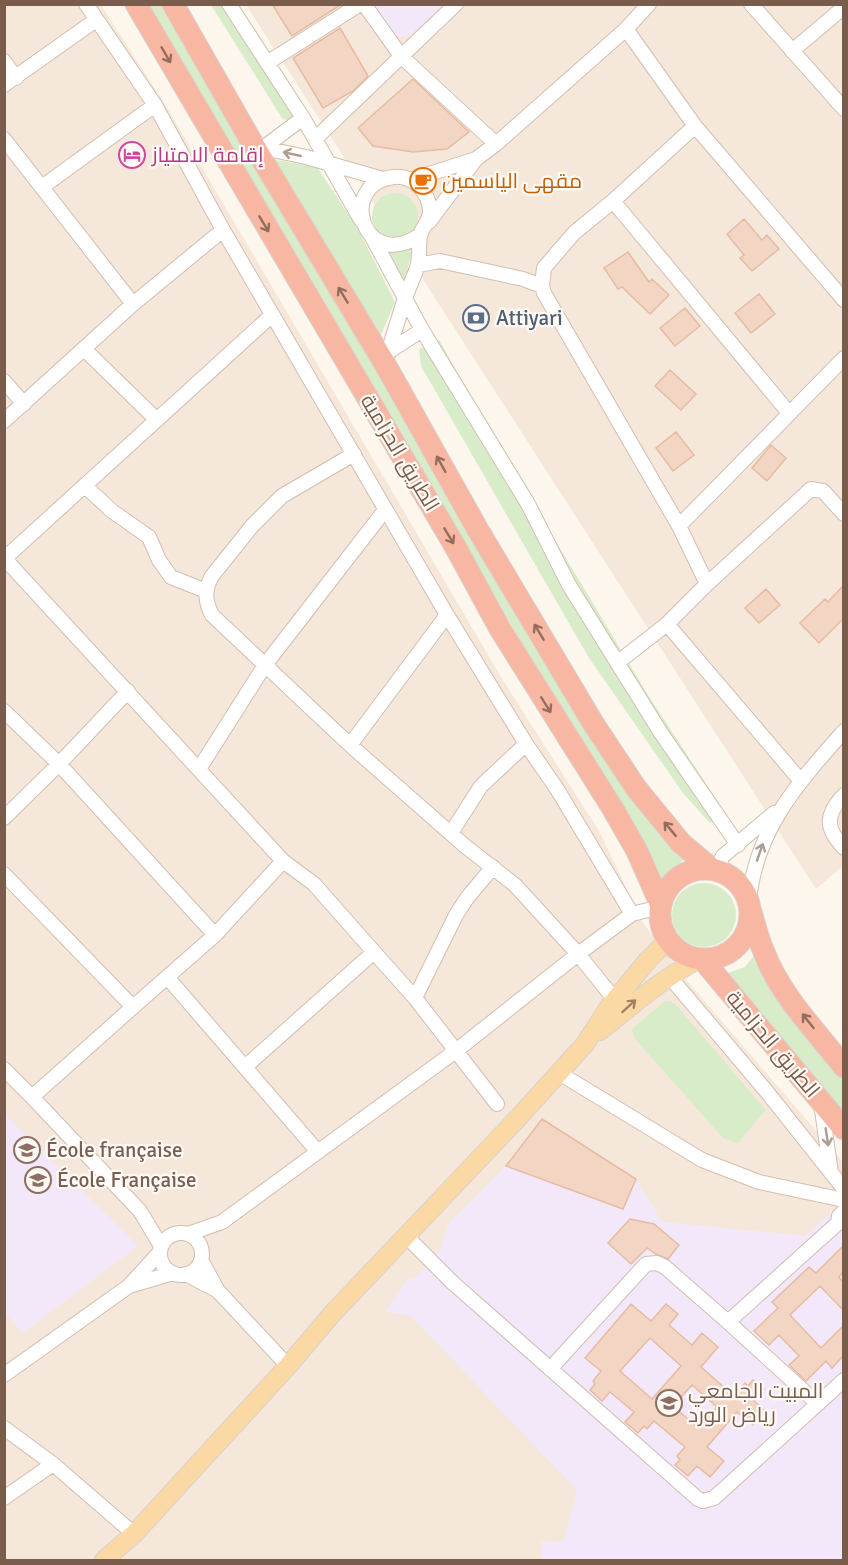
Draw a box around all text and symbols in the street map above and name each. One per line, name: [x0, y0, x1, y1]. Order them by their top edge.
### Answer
one-way arrow: [160, 46, 172, 63]
hotel icon: إقامة الامتياز: [117, 140, 147, 170]
place label: إقامة الامتياز: [151, 142, 264, 168]
one-way arrow: [283, 148, 302, 159]
cafe icon: مقهى الياسمين: [408, 166, 438, 196]
place label: مقهى الياسمين: [442, 168, 582, 194]
one-way arrow: [259, 214, 270, 232]
one-way arrow: [337, 287, 349, 304]
bank icon: Attiyari: [461, 303, 491, 333]
place label: Attiyari: [496, 305, 563, 331]
street label: الطريق الحزامية: [355, 390, 445, 516]
one-way arrow: [435, 456, 447, 473]
one-way arrow: [443, 527, 455, 544]
one-way arrow: [533, 624, 545, 641]
one-way arrow: [541, 696, 553, 713]
one-way arrow: [663, 822, 677, 837]
one-way arrow: [755, 843, 766, 862]
street label: الطريق الحزامية: [721, 985, 825, 1103]
one-way arrow: [622, 999, 637, 1013]
one-way arrow: [801, 1013, 814, 1029]
one-way arrow: [821, 1126, 832, 1146]
school or university icon: École française: [12, 1135, 42, 1165]
place label: École française: [46, 1137, 183, 1163]
school or university icon: École Française: [23, 1165, 53, 1195]
place label: École Française: [57, 1167, 197, 1193]
place label: المبيت الجامعي رياض الورد: [688, 1378, 823, 1428]
school or university icon: المبيت الجامعي رياض الورد: [654, 1388, 684, 1418]

